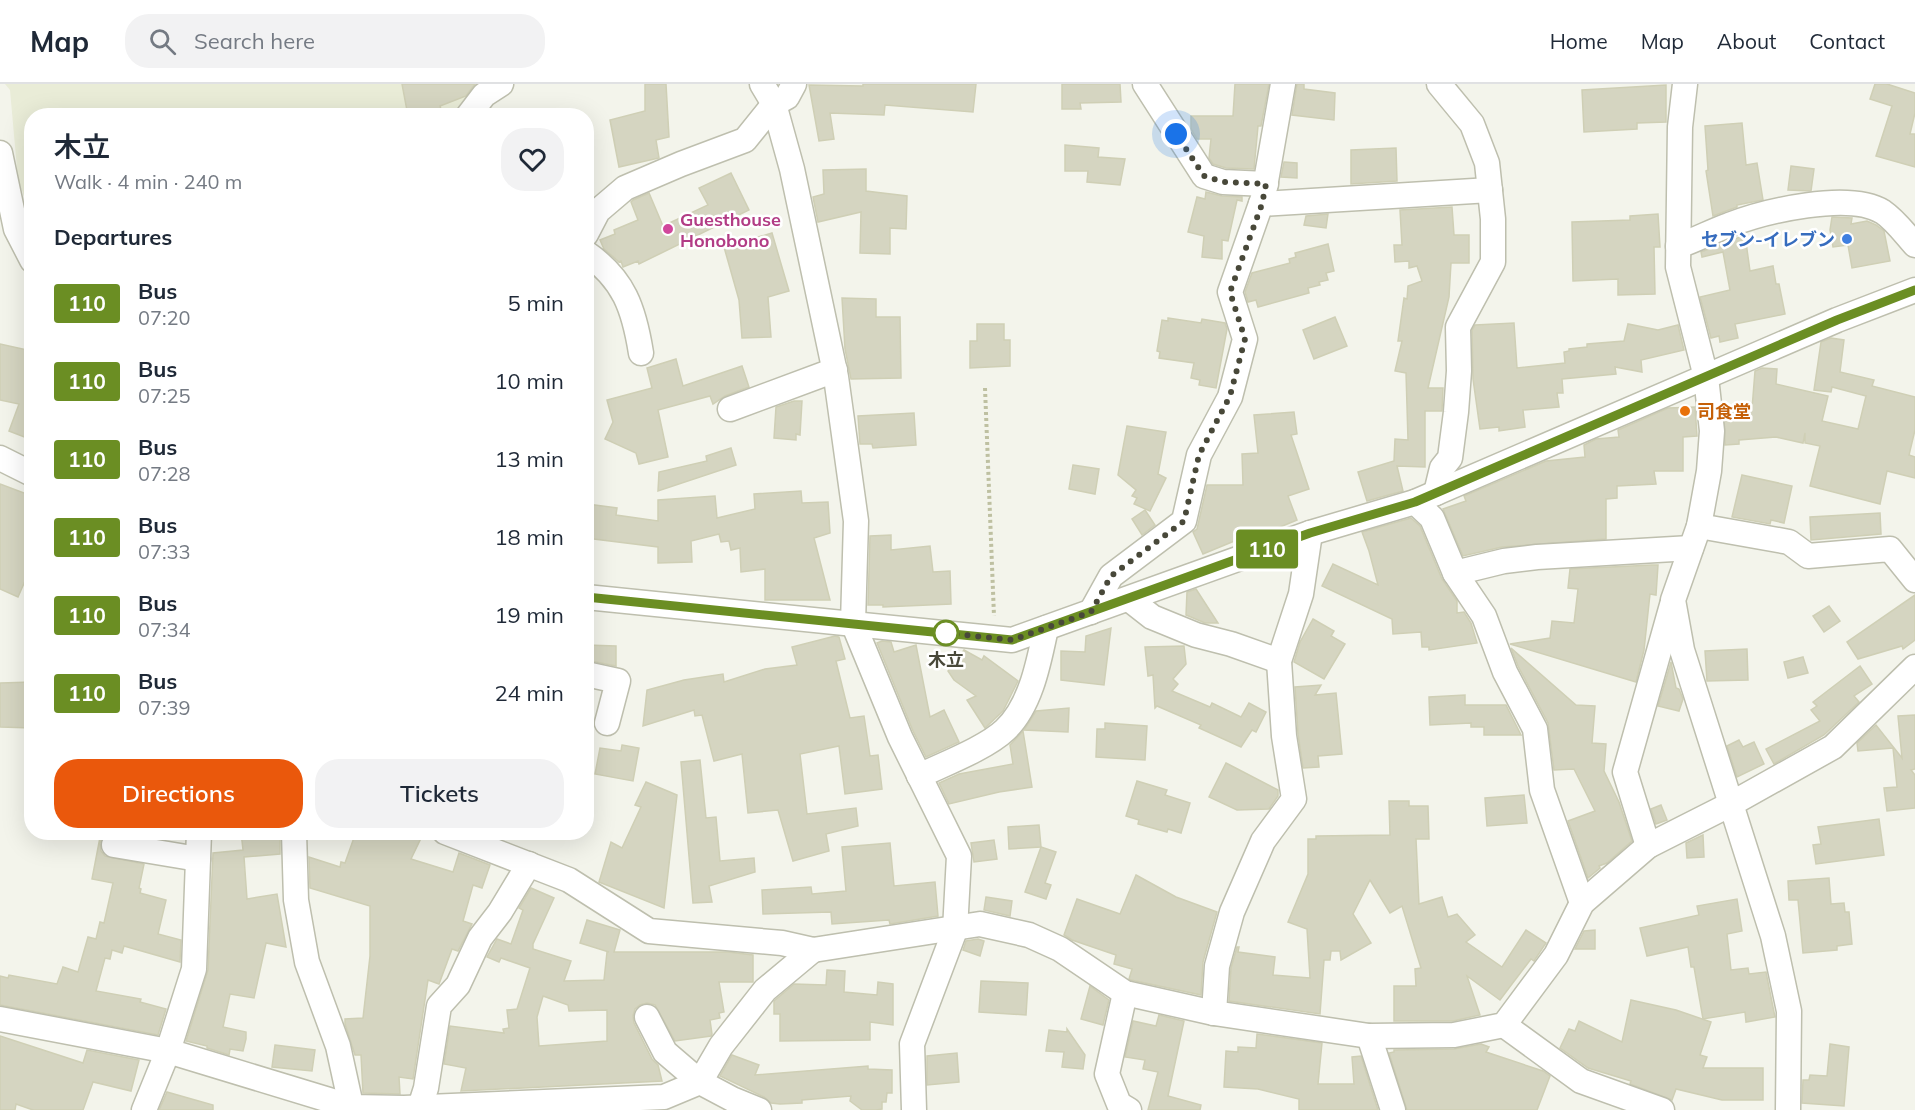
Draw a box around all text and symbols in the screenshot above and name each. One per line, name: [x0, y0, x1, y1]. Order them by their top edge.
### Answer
search box: [125, 14, 545, 68]
text: Map: [30, 24, 89, 59]
icon: search: [146, 25, 179, 58]
text: Search here: [194, 27, 315, 55]
text: Home: [1550, 28, 1608, 54]
text: Map: [1641, 28, 1684, 54]
text: About: [1717, 28, 1776, 54]
text: Contact: [1809, 28, 1885, 54]
your location: [1161, 119, 1191, 149]
button: heart: [501, 128, 564, 191]
text: 木立: [54, 129, 110, 164]
text: Walk · 4 min · 240 m: [54, 169, 242, 194]
place label: Guesthouse Honobono: [680, 208, 781, 252]
marker: Guesthouse Honobono: [661, 222, 675, 236]
text: Departures: [54, 223, 172, 251]
place label: セブン-イレブン: [1701, 228, 1835, 251]
marker: セブン-イレブン: [1840, 232, 1854, 246]
text: Bus: [138, 277, 177, 305]
text: 5 min: [508, 289, 564, 317]
text: 110: [68, 290, 106, 316]
text: 07:20: [138, 305, 191, 330]
text: Bus: [138, 355, 177, 383]
text: 10 min: [494, 367, 564, 395]
text: 110: [68, 368, 106, 394]
text: 07:25: [138, 383, 191, 408]
place label: 司食堂: [1697, 400, 1751, 423]
marker: 司食堂: [1678, 404, 1692, 418]
text: Bus: [138, 433, 177, 461]
text: 13 min: [494, 445, 564, 473]
text: 110: [68, 446, 106, 472]
text: 07:28: [138, 461, 191, 486]
text: Bus: [138, 511, 177, 539]
text: 18 min: [494, 523, 564, 551]
text: 110: [68, 524, 106, 550]
line badge: 110: [1232, 530, 1302, 568]
text: 110: [1248, 536, 1286, 562]
text: 07:33: [138, 539, 191, 564]
text: Bus: [138, 589, 177, 617]
text: 19 min: [494, 601, 564, 629]
text: 110: [68, 602, 106, 628]
text: 07:34: [138, 617, 191, 642]
marker: 木立: [933, 620, 959, 646]
place label: 木立: [928, 648, 964, 671]
text: Bus: [138, 667, 177, 695]
text: 24 min: [494, 679, 564, 707]
text: 110: [68, 680, 106, 706]
text: 07:39: [138, 695, 191, 720]
button: Directions: [54, 759, 303, 828]
button: Tickets: [315, 759, 564, 828]

